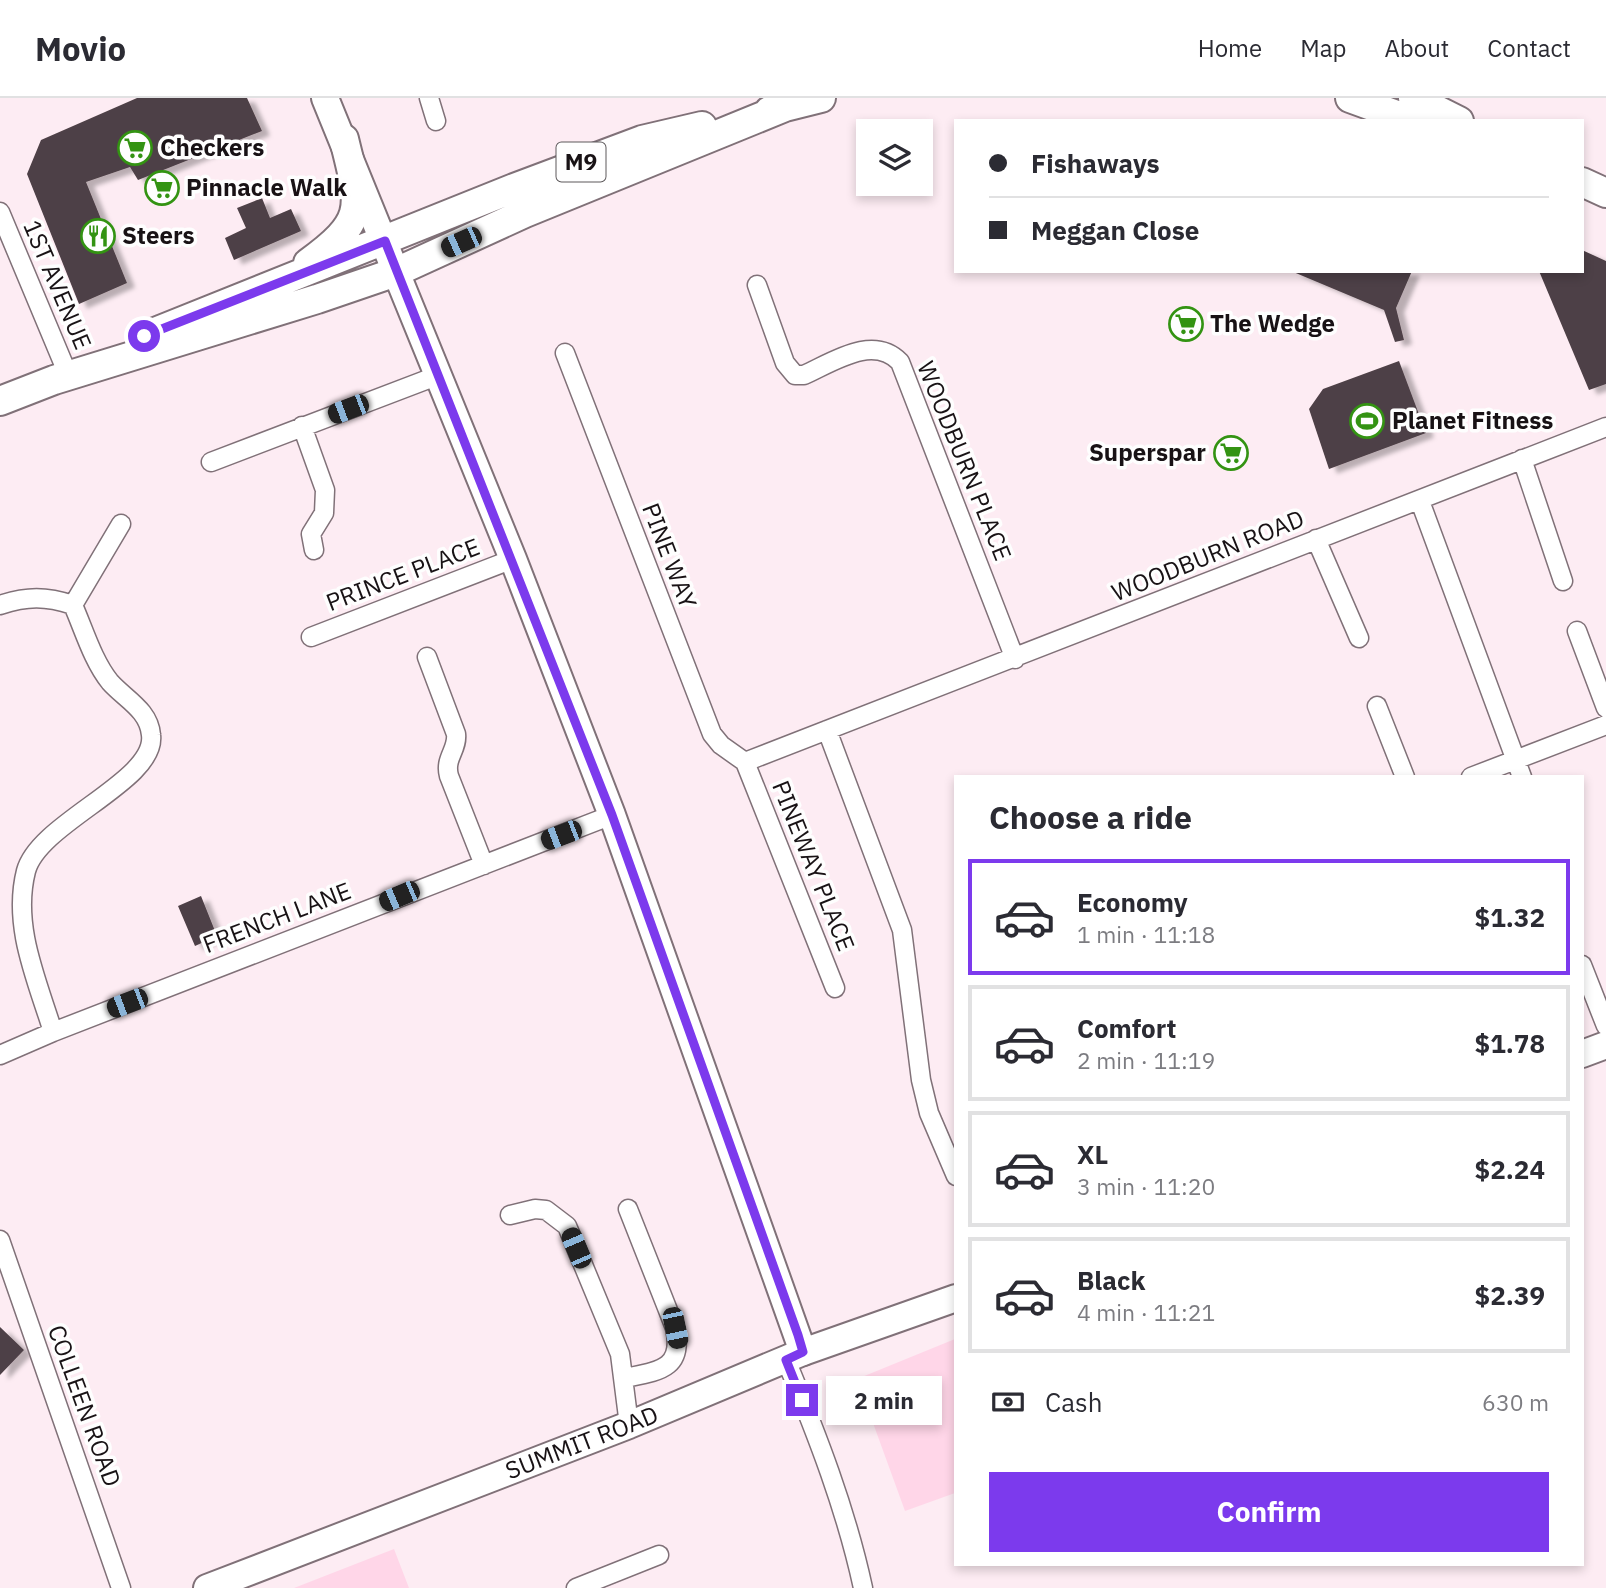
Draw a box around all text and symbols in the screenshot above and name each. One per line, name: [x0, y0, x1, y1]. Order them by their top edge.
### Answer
text: Movio: [35, 27, 126, 70]
text: Home: [1198, 32, 1262, 64]
text: Map: [1300, 32, 1346, 64]
text: About: [1384, 32, 1449, 64]
text: Contact: [1487, 32, 1571, 64]
map controls: [856, 119, 933, 196]
button: layers: [856, 119, 933, 196]
supermarket icon: Checkers: [116, 129, 154, 167]
place label: Checkers: [160, 131, 264, 163]
road number: M9: [556, 142, 606, 181]
text: Fishaways: [1031, 146, 1160, 180]
supermarket icon: Pinnacle Walk: [143, 169, 181, 207]
place label: Pinnacle Walk: [186, 171, 347, 203]
text: Meggan Close: [1031, 213, 1199, 247]
street label: 1ST AVENUE: [16, 215, 100, 354]
restaurant icon: Steers: [79, 217, 117, 255]
place label: Steers: [122, 219, 195, 251]
car: [438, 224, 485, 260]
supermarket icon: The Wedge: [1167, 305, 1205, 343]
place label: The Wedge: [1210, 307, 1335, 339]
route start: [128, 320, 160, 352]
street label: WOODBURN PLACE: [910, 356, 1020, 565]
car: [325, 392, 372, 426]
sports icon: Planet Fitness: [1348, 402, 1386, 440]
place label: Planet Fitness: [1392, 404, 1553, 436]
supermarket icon: Superspar: [1212, 434, 1250, 472]
place label: Superspar: [1089, 436, 1206, 468]
street label: PINE WAY: [635, 498, 705, 613]
street label: WOODBURN ROAD: [1107, 502, 1308, 608]
street label: PRINCE PLACE: [321, 530, 484, 618]
street label: PINEWAY PLACE: [765, 776, 863, 956]
text: Choose a ride: [989, 796, 1192, 838]
car: [538, 818, 585, 852]
street label: FRENCH LANE: [198, 874, 355, 960]
car: [376, 878, 423, 914]
text: Economy: [1077, 885, 1188, 919]
icon: car: [993, 886, 1056, 949]
text: $1.32: [1475, 900, 1545, 934]
text: 1 min · 11:18: [1077, 919, 1215, 949]
car: [104, 986, 151, 1020]
text: Comfort: [1077, 1011, 1176, 1045]
icon: car: [993, 1012, 1056, 1075]
text: $1.78: [1475, 1026, 1545, 1060]
text: 2 min · 11:19: [1077, 1045, 1215, 1075]
text: XL: [1077, 1137, 1108, 1171]
icon: car: [993, 1138, 1056, 1201]
text: $2.24: [1475, 1152, 1545, 1186]
text: 3 min · 11:20: [1077, 1171, 1215, 1201]
car: [559, 1225, 594, 1271]
text: Black: [1077, 1263, 1145, 1297]
icon: car: [993, 1264, 1056, 1327]
text: $2.39: [1475, 1278, 1545, 1312]
text: 4 min · 11:21: [1077, 1297, 1215, 1327]
car: [661, 1305, 690, 1351]
street label: COLLEEN ROAD: [41, 1321, 129, 1491]
callout: 2 min: [826, 1376, 942, 1424]
icon: cash: [989, 1383, 1027, 1421]
route end: [786, 1384, 818, 1416]
text: 2 min: [854, 1385, 914, 1415]
text: Cash: [1045, 1385, 1102, 1419]
text: 630 m: [1482, 1387, 1549, 1417]
street label: SUMMIT ROAD: [501, 1398, 663, 1486]
button: Confirm: [989, 1472, 1549, 1552]

